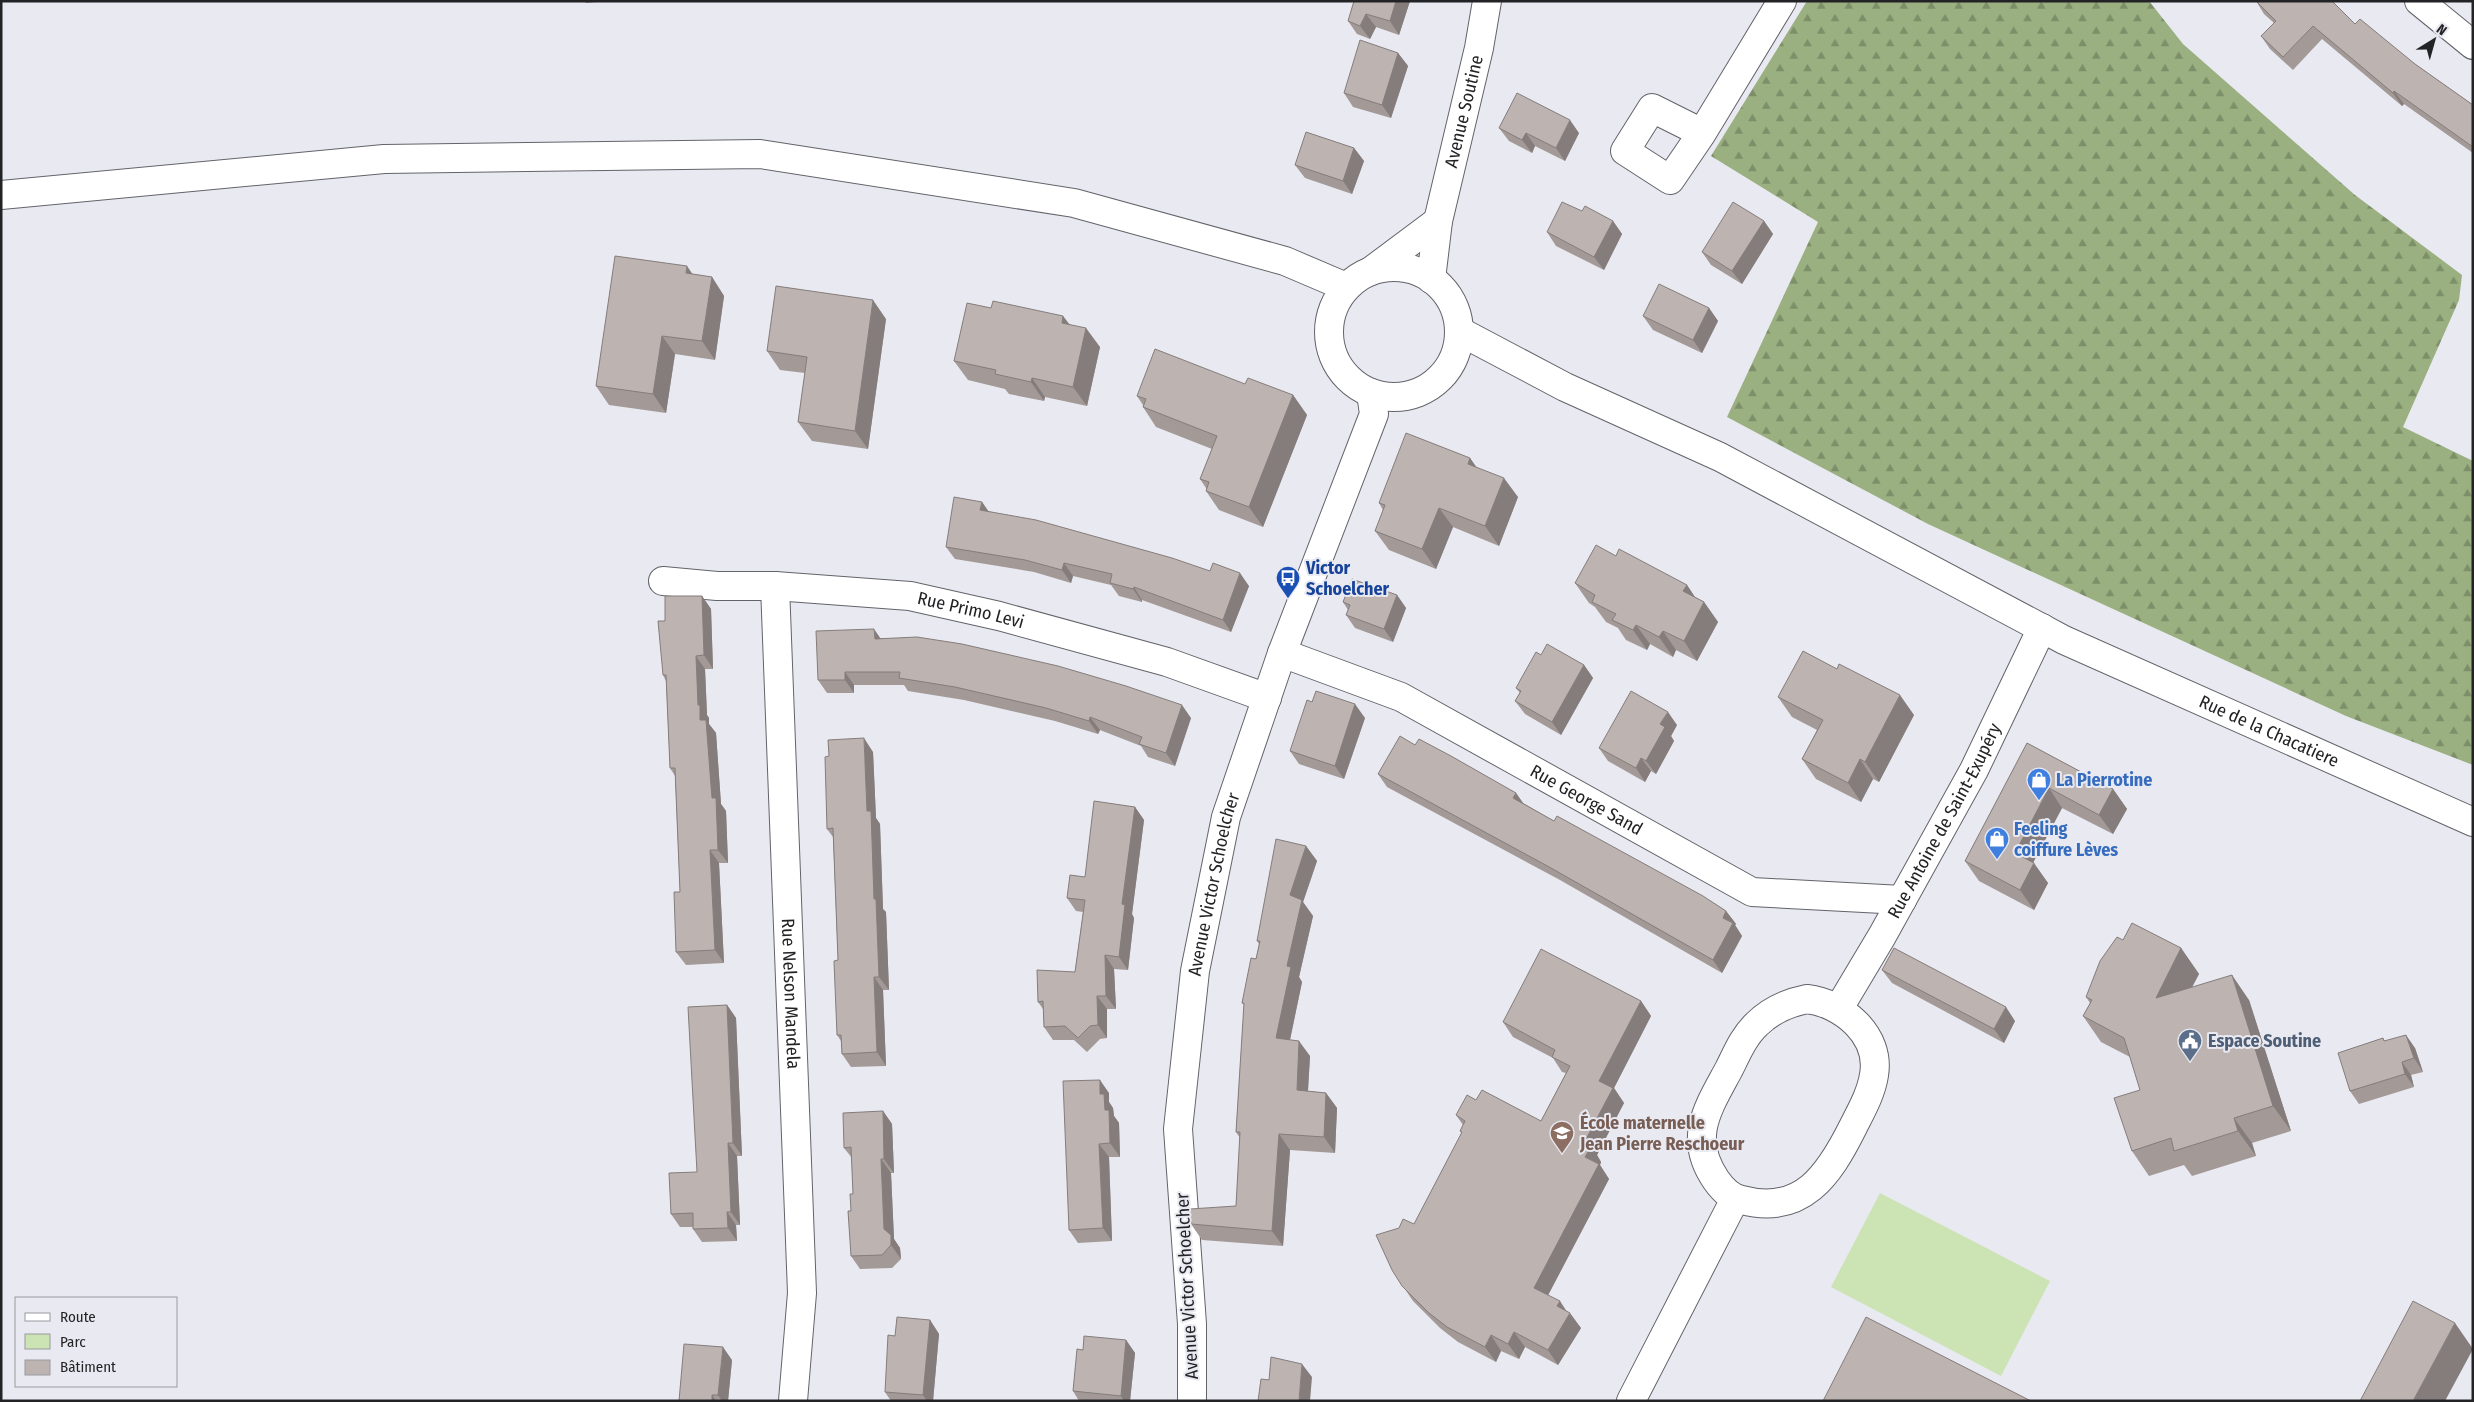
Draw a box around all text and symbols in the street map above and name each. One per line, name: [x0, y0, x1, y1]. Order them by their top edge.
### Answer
north arrow: [2409, 15, 2459, 65]
text: N: [2433, 21, 2450, 39]
street label: Avenue Soutine: [1440, 53, 1488, 170]
place label: Victor Schoelcher: [1305, 557, 1390, 600]
bus stop icon: Victor Schoelcher: [1275, 565, 1301, 599]
street label: Rue Primo Levi: [915, 587, 1027, 633]
street label: Rue de la Chacatiere: [2196, 691, 2342, 772]
street label: Rue Antoine de Saint-Exupéry: [1883, 720, 2006, 922]
street label: Rue George Sand: [1526, 760, 1647, 840]
shop icon: La Pierrotine: [2026, 767, 2052, 801]
place label: La Pierrotine: [2056, 769, 2152, 791]
street label: Avenue Victor Schoelcher: [1184, 789, 1245, 977]
place label: Feeling coiffure Lèves: [2014, 818, 2118, 861]
shop icon: Feeling coiffure Lèves: [1984, 826, 2010, 860]
street label: Rue Nelson Mandela: [777, 918, 804, 1070]
public building icon: Espace Soutine: [2177, 1028, 2203, 1062]
place label: Espace Soutine: [2208, 1030, 2321, 1052]
place label: École maternelle Jean Pierre Reschoeur: [1579, 1111, 1745, 1155]
school or university icon: École maternelle Jean Pierre Reschoeur: [1549, 1120, 1575, 1154]
street label: Avenue Victor Schoelcher: [1171, 1191, 1203, 1380]
legend: [15, 1297, 178, 1387]
text: Route: [60, 1308, 96, 1326]
text: Parc: [60, 1333, 86, 1351]
text: Bâtiment: [60, 1358, 116, 1376]

